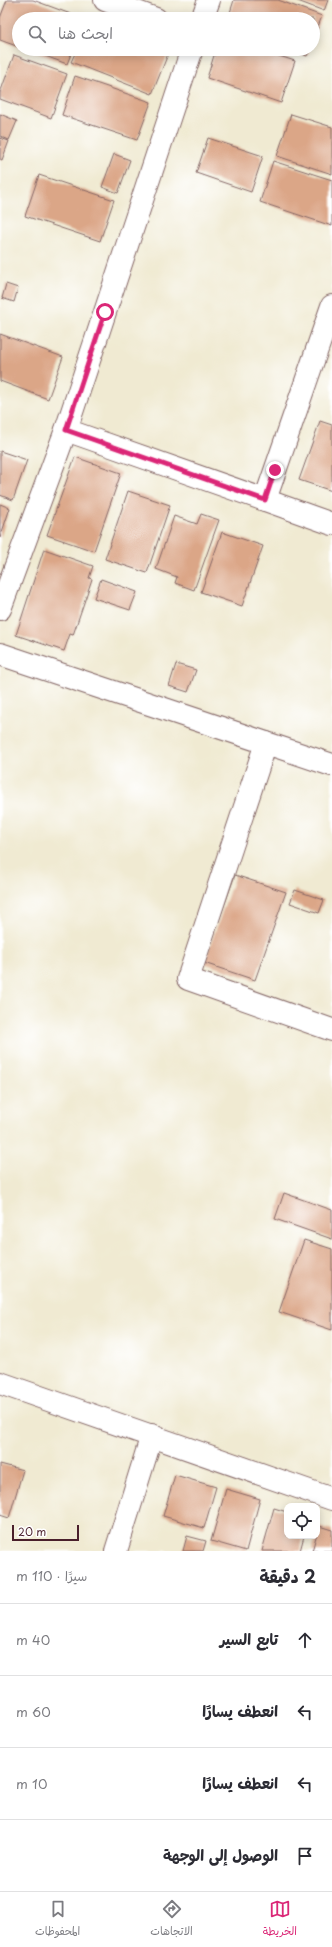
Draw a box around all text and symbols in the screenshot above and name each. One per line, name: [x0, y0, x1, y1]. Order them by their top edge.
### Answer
search box: [12, 12, 320, 56]
text: ابحث هنا: [58, 21, 113, 44]
icon: search: [26, 23, 48, 45]
route start: [96, 303, 114, 321]
route end: [266, 461, 284, 479]
map controls: [284, 1503, 320, 1539]
button: locate: [284, 1503, 320, 1539]
scale bar: [12, 1523, 79, 1542]
text: 20 m: [18, 1523, 46, 1540]
text: 2 دقيقة: [259, 1563, 316, 1589]
text: سيرًا · 110 m: [16, 1566, 87, 1585]
text: تابع السير: [220, 1627, 278, 1650]
icon: ahead: [294, 1629, 316, 1651]
text: 40 m: [16, 1630, 50, 1649]
text: انعطف يسارًا: [202, 1699, 278, 1722]
icon: left: [294, 1701, 316, 1723]
text: 60 m: [16, 1702, 51, 1721]
text: انعطف يسارًا: [202, 1771, 278, 1794]
icon: left: [294, 1773, 316, 1795]
text: 10 m: [16, 1774, 47, 1793]
text: الوصول إلى الوجهة: [163, 1843, 278, 1866]
icon: arrive: [294, 1845, 316, 1867]
tab: المحفوظات: [35, 1898, 80, 1941]
tab: الاتجاهات: [150, 1898, 193, 1941]
tab: الخريطة: [263, 1898, 297, 1941]

